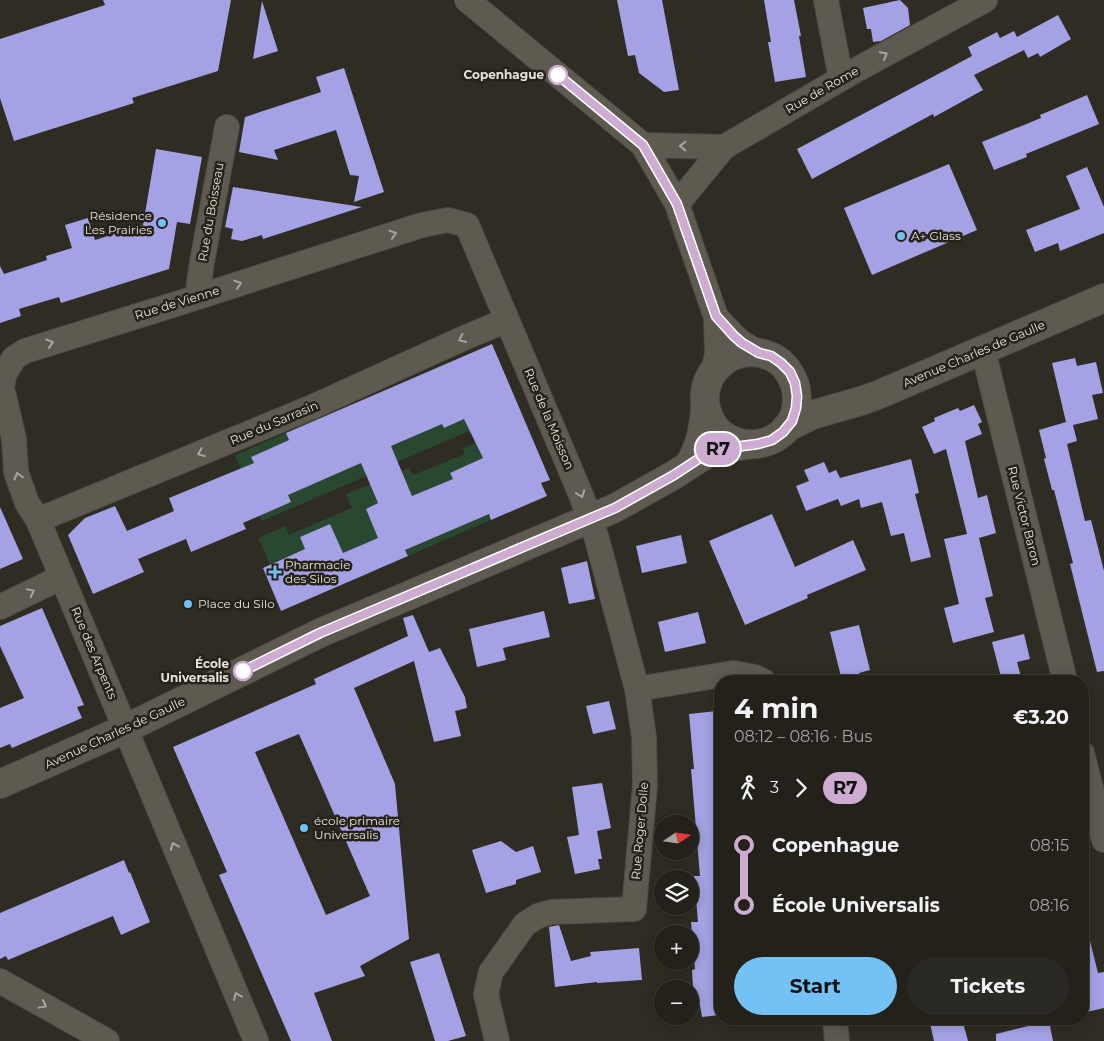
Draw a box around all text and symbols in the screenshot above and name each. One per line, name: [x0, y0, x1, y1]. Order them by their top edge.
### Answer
one-way arrow: [879, 51, 888, 61]
street label: Rue de Rome: [783, 63, 861, 117]
marker: Copenhague: [548, 65, 568, 85]
place label: Copenhague: [464, 67, 544, 82]
one-way arrow: [679, 141, 687, 151]
street label: Rue du Boisseau: [194, 161, 227, 263]
place label: Résidence Les Prairies: [85, 208, 152, 237]
marker: Résidence Les Prairies: [156, 217, 168, 229]
place label: A+ Glass: [911, 228, 961, 243]
one-way arrow: [388, 230, 397, 240]
marker: A+ Glass: [895, 230, 907, 242]
one-way arrow: [234, 280, 242, 290]
street label: Rue de Vienne: [133, 283, 221, 323]
street label: Avenue Charles de Gaulle: [900, 317, 1047, 390]
one-way arrow: [458, 333, 467, 344]
one-way arrow: [45, 338, 54, 348]
street label: Rue de la Moisson: [521, 366, 578, 472]
street label: Rue du Sarrasin: [227, 397, 320, 448]
line badge: R7: [696, 433, 740, 465]
text: R7: [706, 438, 730, 460]
one-way arrow: [197, 447, 206, 457]
street label: Rue Victor Baron: [1005, 465, 1044, 567]
one-way arrow: [14, 473, 24, 481]
one-way arrow: [575, 489, 585, 498]
place label: Pharmacie des Silos: [285, 557, 350, 586]
marker: Pharmacie des Silos: [269, 566, 281, 578]
one-way arrow: [26, 588, 35, 598]
place label: Place du Silo: [198, 596, 275, 611]
marker: Place du Silo: [182, 598, 194, 610]
street label: Rue des Arpents: [68, 604, 121, 701]
place label: École Universalis: [161, 656, 230, 685]
marker: École Universalis: [233, 661, 253, 681]
text: 4 min: [734, 691, 818, 725]
street label: Avenue Charles de Gaulle: [42, 693, 187, 772]
text: €3.20: [1013, 706, 1069, 729]
text: 08:12 – 08:16 · Bus: [734, 727, 872, 746]
icon: walk: [734, 774, 762, 802]
icon: forward: [787, 774, 815, 802]
text: R7: [833, 777, 857, 799]
text: 3: [770, 778, 779, 797]
street label: Rue Roger Dolle: [628, 782, 651, 880]
place label: école primaire Universalis: [314, 813, 400, 842]
north arrow: [654, 815, 699, 860]
map controls: [654, 815, 699, 1025]
marker: école primaire Universalis: [298, 822, 310, 834]
text: Copenhague: [772, 834, 899, 857]
text: 08:15: [1030, 836, 1069, 855]
one-way arrow: [170, 842, 181, 851]
button: layers: [654, 870, 699, 915]
text: École Universalis: [772, 894, 940, 917]
text: 08:16: [1029, 896, 1069, 915]
button: +: [654, 925, 699, 970]
button: Start: [734, 957, 897, 1015]
button: Tickets: [907, 957, 1069, 1015]
button: −: [654, 980, 699, 1025]
one-way arrow: [233, 992, 244, 1001]
one-way arrow: [37, 998, 46, 1008]

